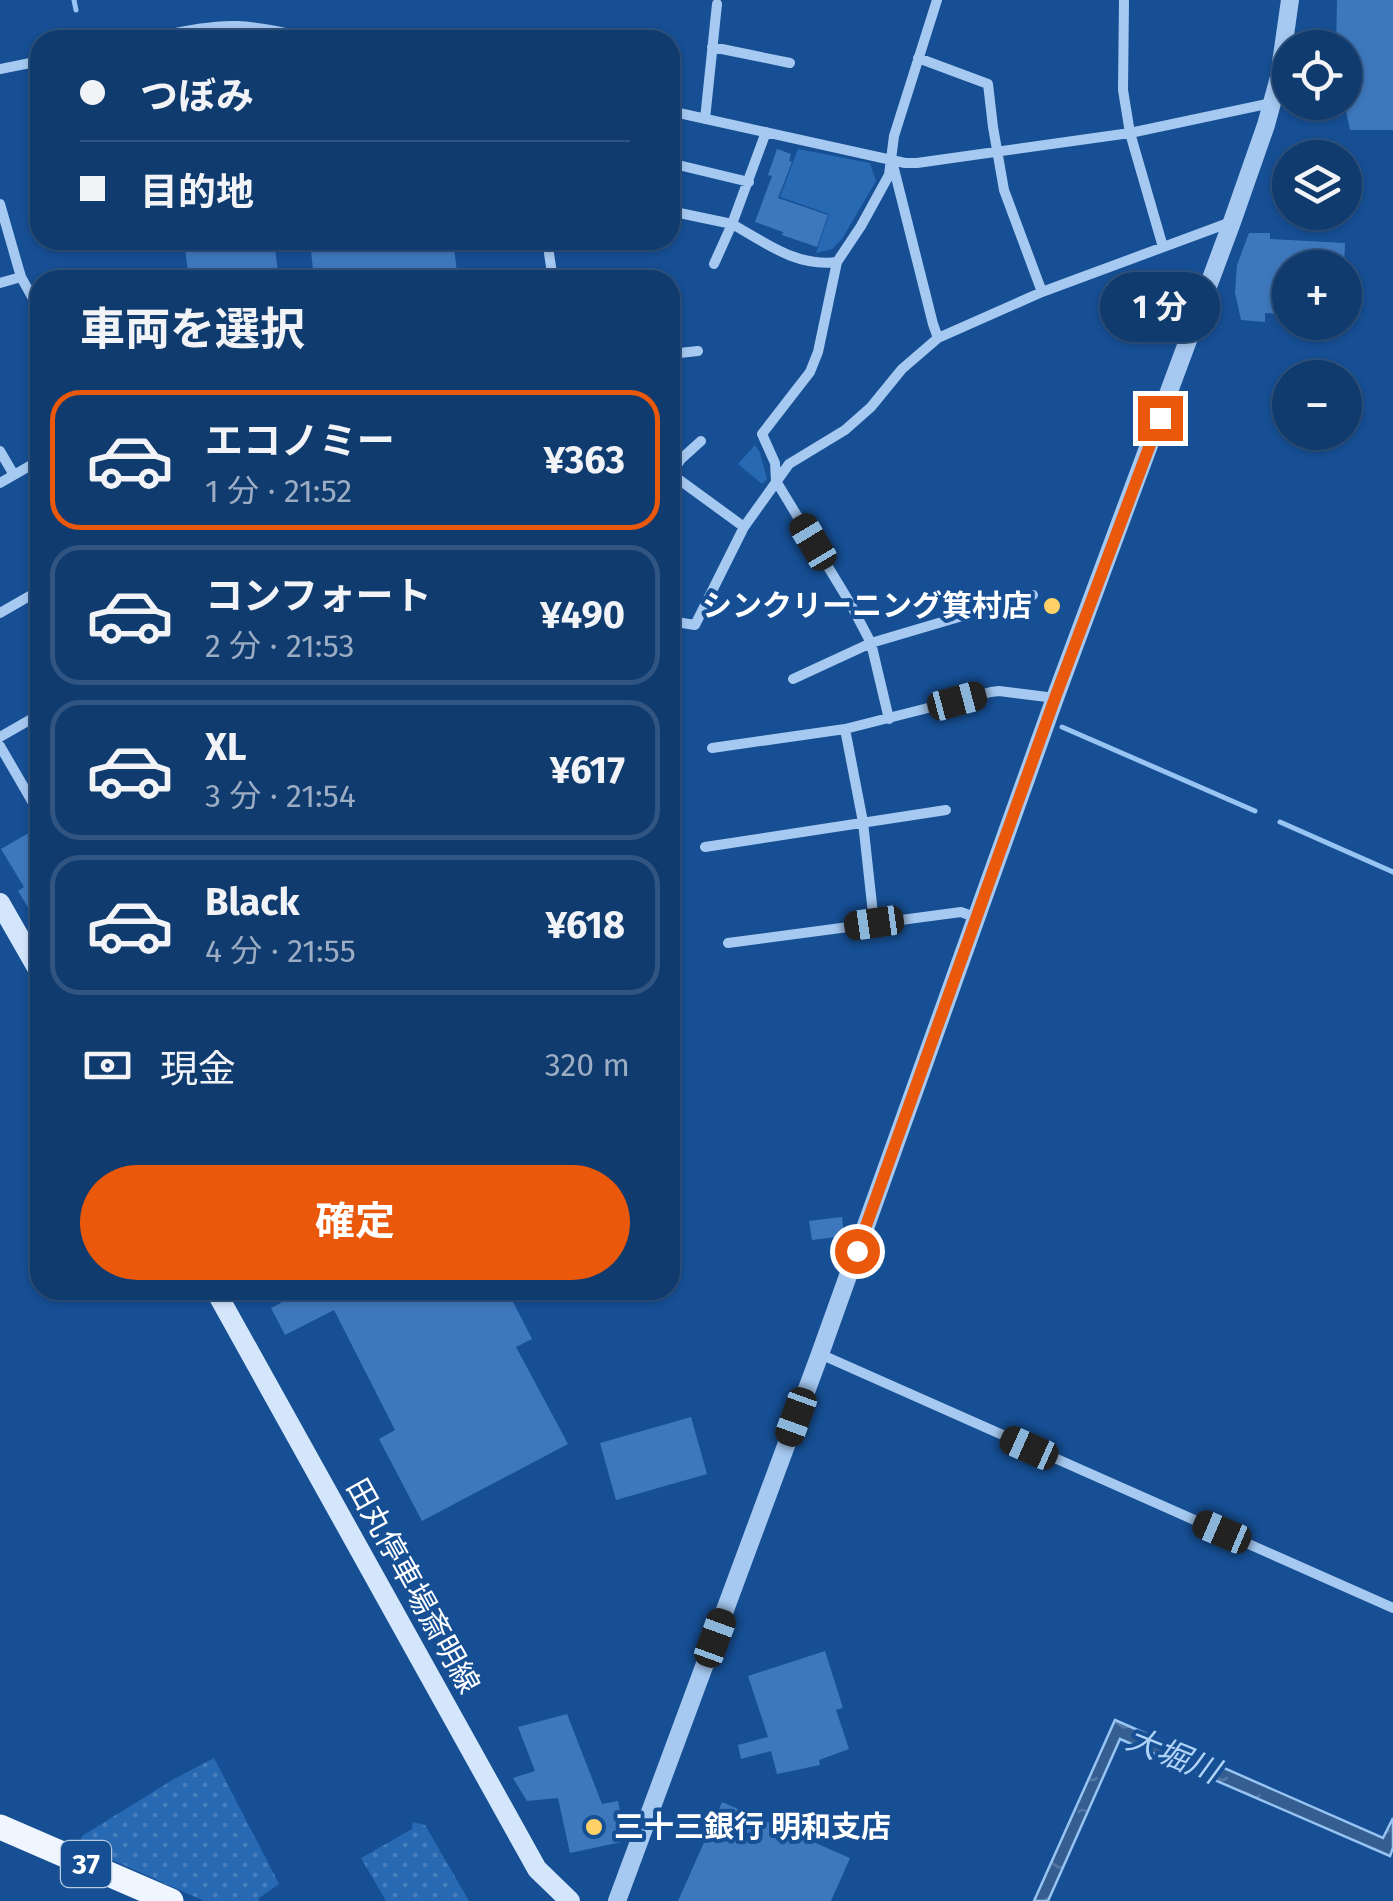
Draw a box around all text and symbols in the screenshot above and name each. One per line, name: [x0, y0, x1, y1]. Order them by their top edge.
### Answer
map controls: [1272, 30, 1362, 450]
button: locate: [1272, 30, 1362, 120]
text: つぼみ: [140, 73, 254, 119]
button: layers: [1272, 140, 1362, 230]
text: 目的地: [140, 169, 254, 215]
button: +: [1272, 250, 1362, 340]
callout: 1 分: [1100, 273, 1220, 343]
text: 1 分: [1133, 288, 1187, 326]
text: 車両を選択: [80, 303, 305, 357]
button: −: [1272, 360, 1362, 450]
route end: [1138, 396, 1183, 441]
icon: car: [85, 415, 175, 505]
text: エコノミー: [205, 418, 395, 464]
text: ¥363: [543, 437, 625, 483]
text: 1 分 · 21:52: [205, 472, 352, 510]
car: [785, 509, 841, 575]
icon: car: [85, 570, 175, 660]
text: コンフォート: [205, 573, 432, 619]
place label: シンクリーニング箕村店: [702, 588, 1032, 624]
text: ¥490: [540, 592, 625, 638]
marker: シンクリーニング箕村店: [1041, 595, 1063, 617]
text: 2 分 · 21:53: [205, 627, 354, 665]
car: [924, 679, 990, 723]
text: XL: [205, 724, 247, 770]
icon: car: [85, 725, 175, 815]
text: ¥617: [550, 747, 625, 793]
text: 3 分 · 21:54: [205, 777, 356, 815]
text: Black: [205, 879, 300, 925]
icon: car: [85, 880, 175, 970]
text: ¥618: [546, 902, 625, 948]
car: [842, 904, 906, 942]
text: 4 分 · 21:55: [205, 932, 356, 970]
icon: cash: [80, 1038, 135, 1093]
text: 現金: [160, 1046, 236, 1092]
text: 320 m: [545, 1046, 630, 1084]
button: 確定: [80, 1165, 630, 1280]
route start: [835, 1229, 880, 1274]
car: [772, 1384, 820, 1450]
car: [995, 1422, 1063, 1474]
street label: 田丸停車場斎明線: [339, 1472, 487, 1700]
car: [1189, 1506, 1255, 1558]
car: [691, 1605, 739, 1671]
water label: 大堀川: [1121, 1719, 1227, 1792]
place label: 三十三銀行 明和支店: [614, 1809, 891, 1845]
marker: 三十三銀行 明和支店: [583, 1816, 605, 1838]
road number: 37: [61, 1841, 111, 1887]

